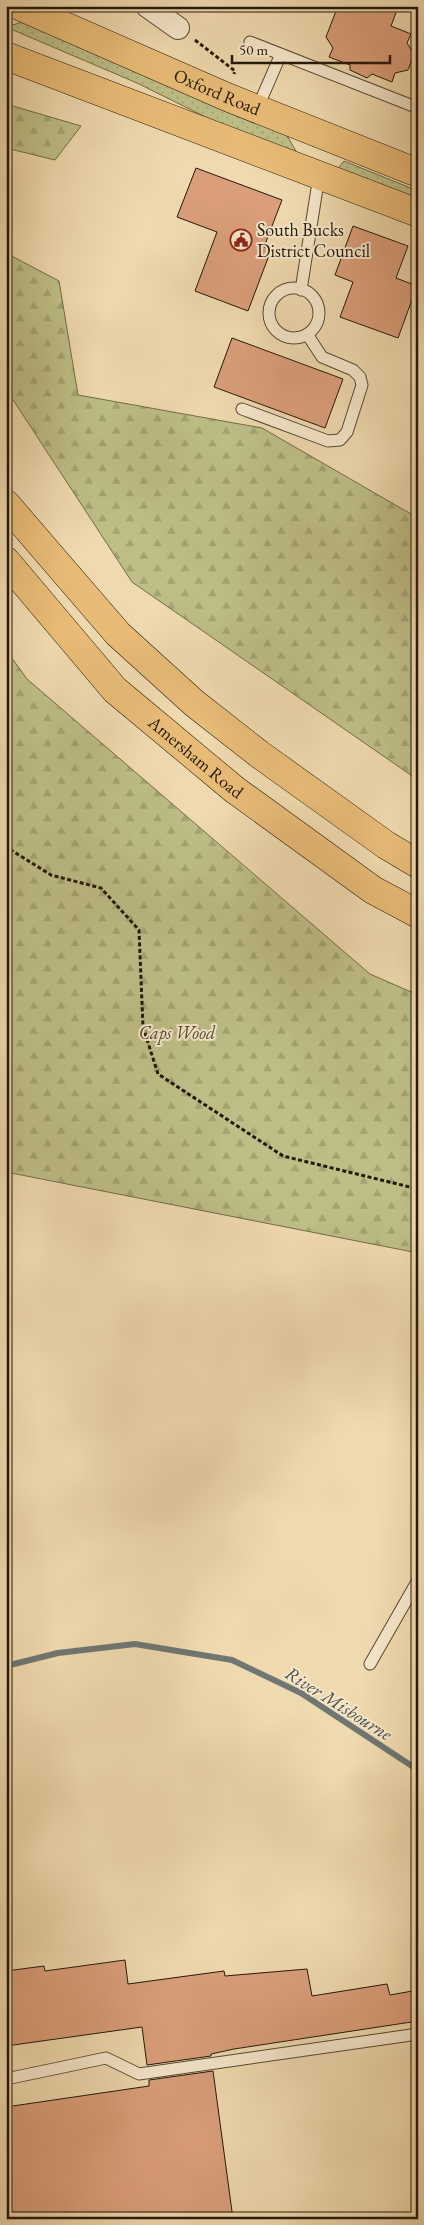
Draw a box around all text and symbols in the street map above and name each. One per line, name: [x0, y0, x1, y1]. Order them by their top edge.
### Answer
scale bar: [232, 32, 389, 64]
text: 50 m: [239, 40, 268, 59]
street label: Oxford Road: [170, 63, 265, 120]
place label: South Bucks District Council: [257, 218, 370, 262]
public building icon: South Bucks District Council: [229, 228, 253, 252]
street label: Amersham Road: [143, 710, 249, 804]
park label: Caps Wood: [139, 1021, 216, 1045]
water label: River Misbourne: [280, 1660, 398, 1747]

